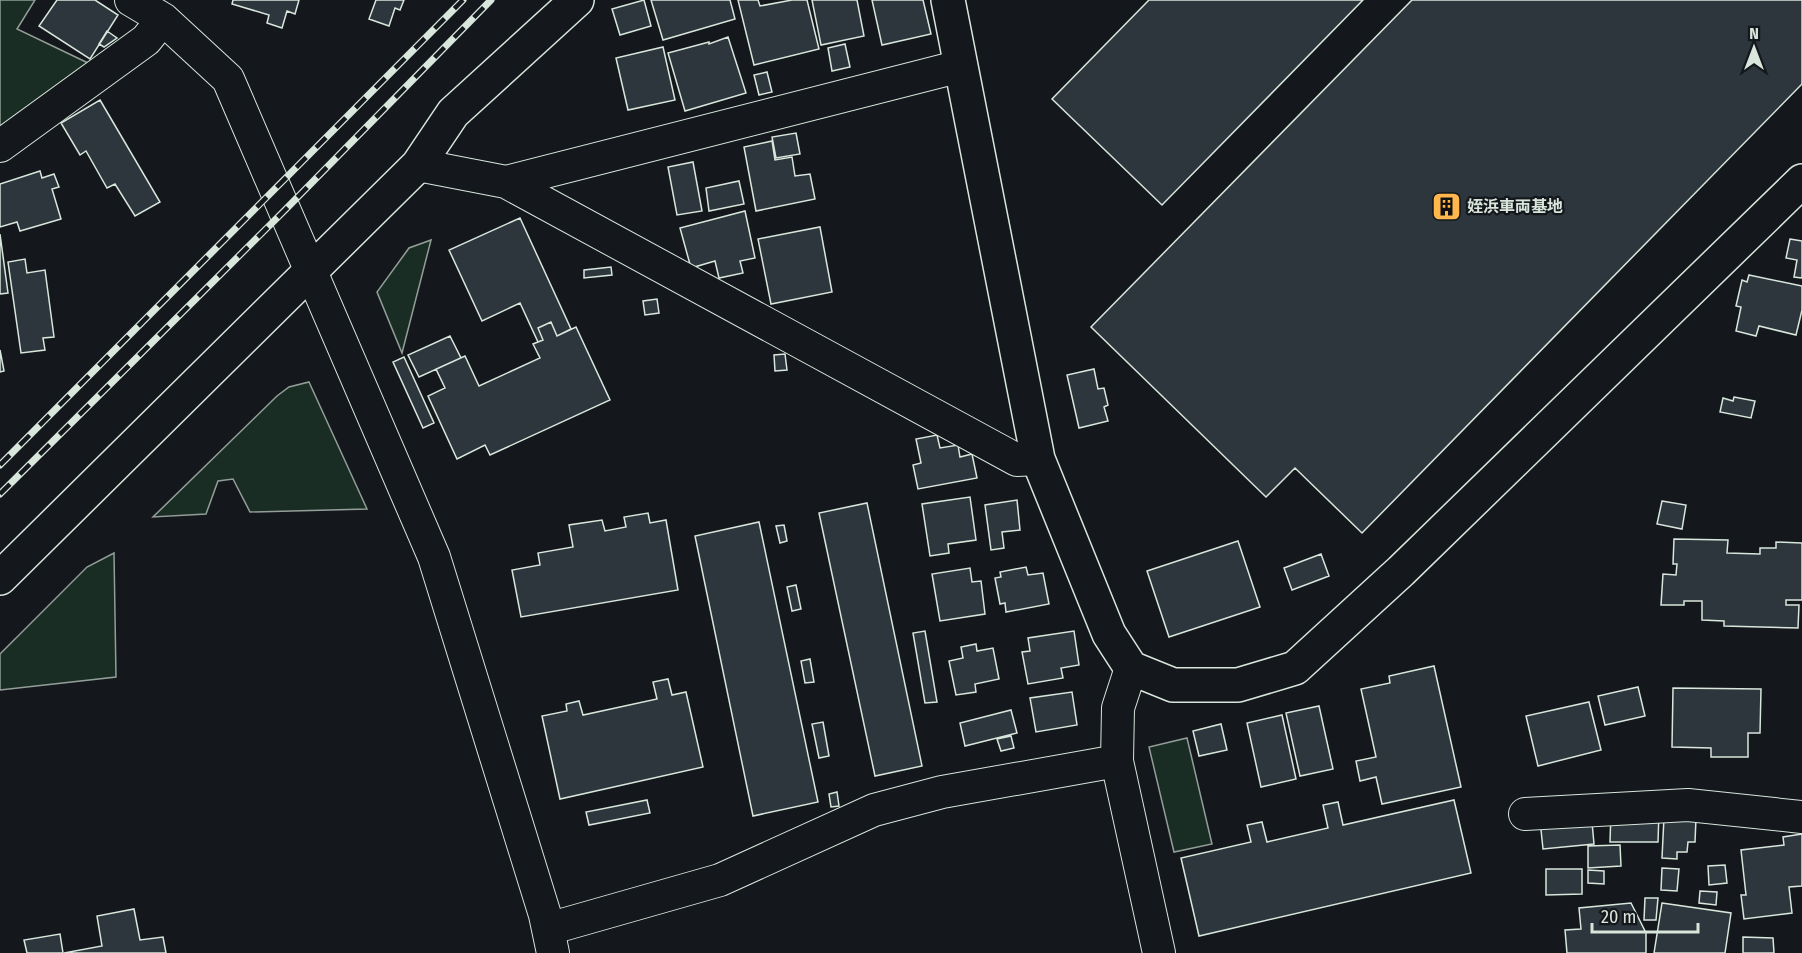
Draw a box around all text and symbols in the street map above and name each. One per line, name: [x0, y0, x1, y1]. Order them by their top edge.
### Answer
north arrow: [1724, 18, 1784, 78]
text: N: [1749, 24, 1759, 43]
building icon: 姪浜車両基地: [1430, 190, 1462, 222]
place label: 姪浜車両基地: [1467, 197, 1563, 216]
scale bar: [1592, 896, 1698, 934]
text: 20 m: [1601, 906, 1636, 928]

